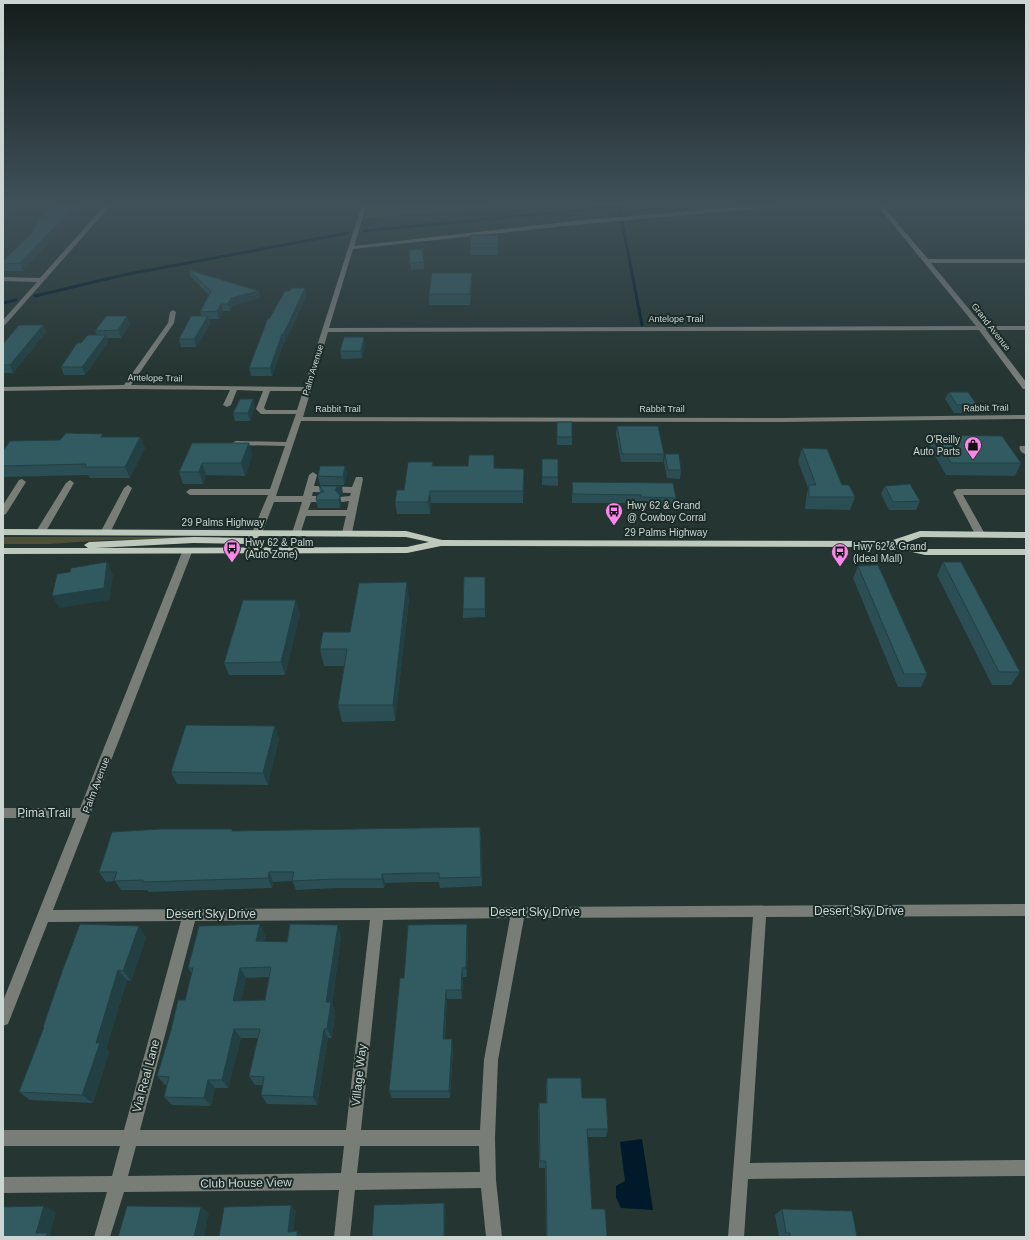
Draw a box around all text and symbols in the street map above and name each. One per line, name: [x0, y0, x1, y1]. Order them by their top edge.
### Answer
street label: Grand Avenue: [969, 301, 1013, 353]
street label: Antelope Trail: [648, 314, 704, 324]
street label: Palm Avenue: [300, 343, 326, 397]
street label: Antelope Trail: [127, 373, 183, 383]
street label: Rabbit Trail: [963, 403, 1009, 413]
street label: Rabbit Trail: [315, 404, 361, 414]
street label: Rabbit Trail: [639, 404, 685, 414]
place label: O'Reilly Auto Parts: [913, 434, 960, 457]
shop icon: O'Reilly Auto Parts: [963, 435, 983, 460]
place label: Hwy 62 & Grand @ Cowboy Corral: [627, 500, 706, 523]
bus stop icon: Hwy 62 & Grand @ Cowboy Corral: [604, 501, 624, 526]
street label: 29 Palms Highway: [182, 517, 264, 528]
street label: 29 Palms Highway: [625, 527, 707, 538]
place label: Hwy 62 & Palm (Auto Zone): [245, 537, 313, 560]
bus stop icon: Hwy 62 & Palm (Auto Zone): [222, 538, 242, 563]
place label: Hwy 62 & Grand (Ideal Mall): [853, 541, 926, 564]
bus stop icon: Hwy 62 & Grand (Ideal Mall): [830, 542, 850, 567]
street label: Palm Avenue: [80, 755, 112, 814]
street label: Pima Trail: [17, 806, 71, 820]
street label: Desert Sky Drive: [814, 904, 904, 918]
street label: Desert Sky Drive: [490, 905, 580, 919]
street label: Desert Sky Drive: [166, 907, 256, 921]
street label: Via Real Lane: [130, 1038, 163, 1114]
street label: Village Way: [349, 1043, 369, 1107]
street label: Club House View: [200, 1175, 292, 1191]

